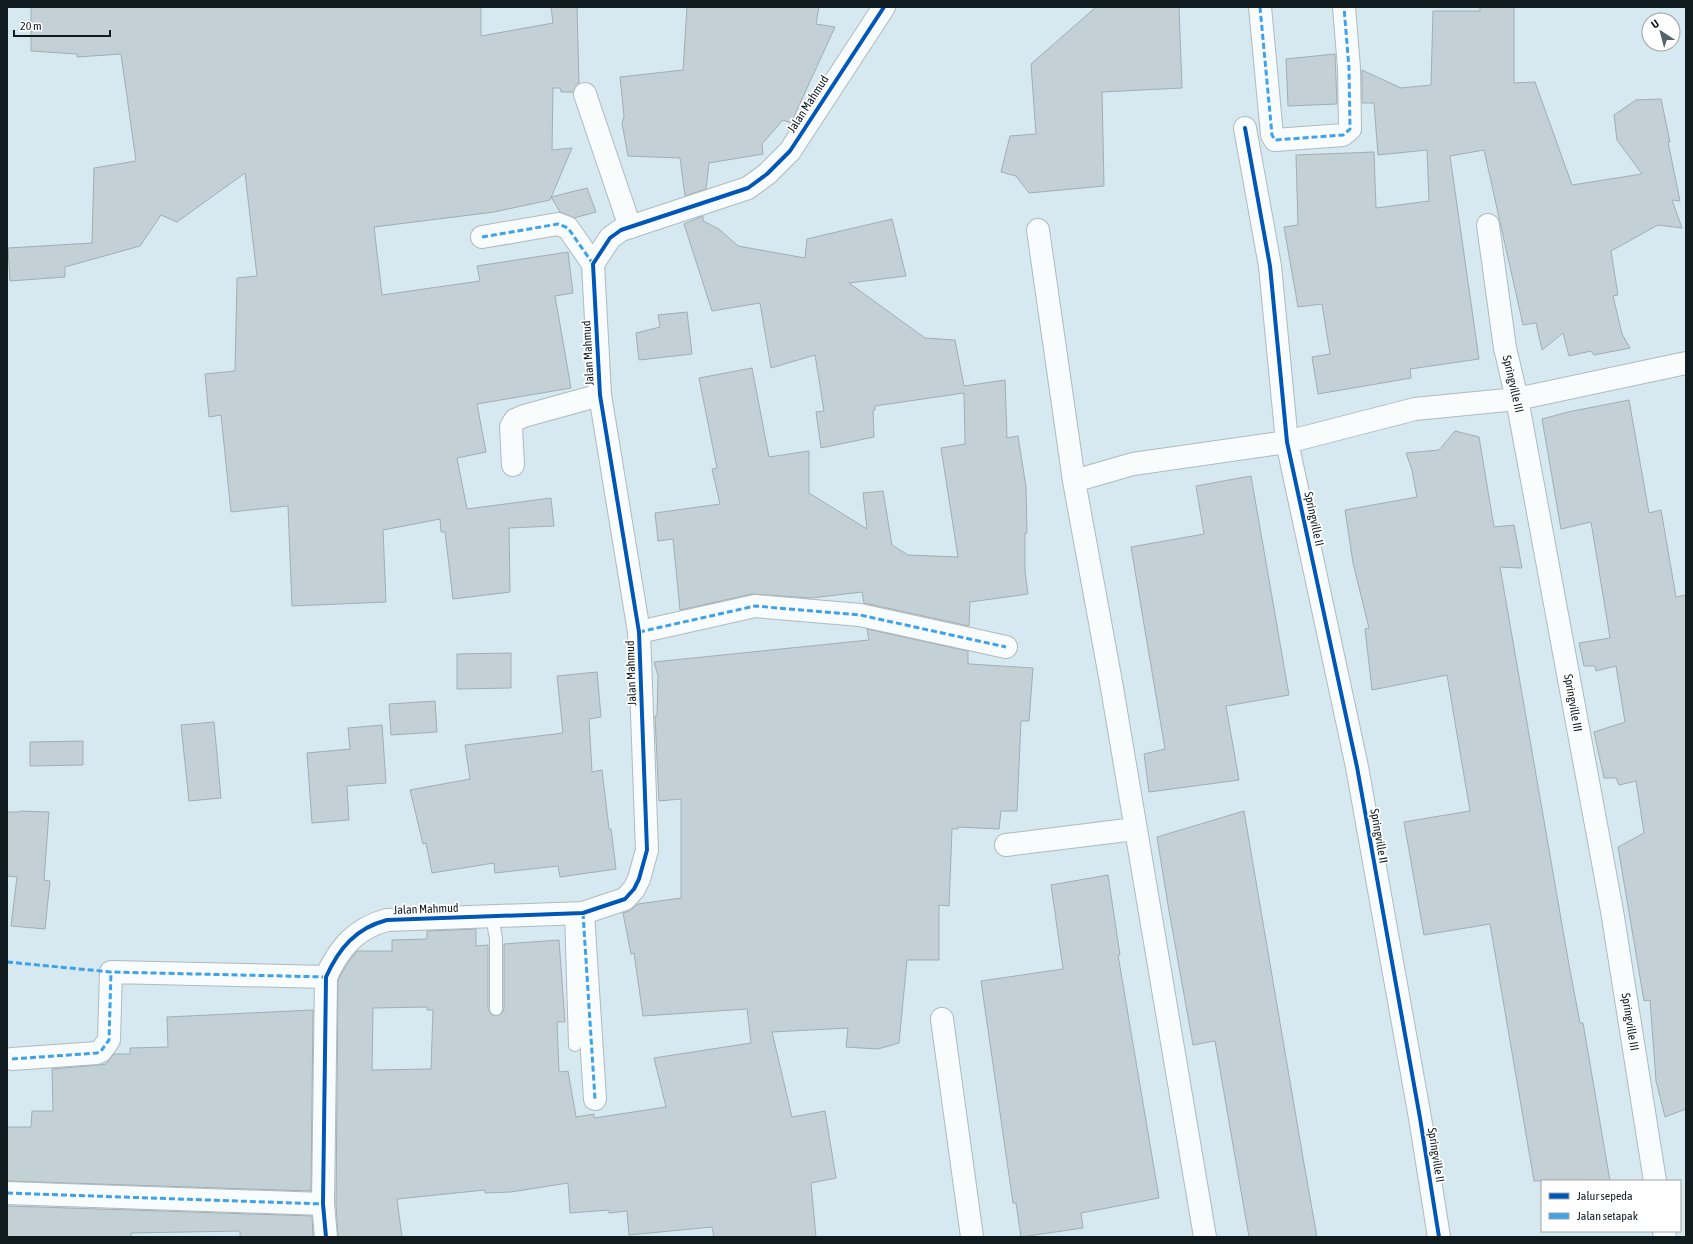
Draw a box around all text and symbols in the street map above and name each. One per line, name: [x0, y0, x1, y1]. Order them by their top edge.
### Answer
scale bar: [14, 12, 110, 38]
north arrow: [1641, 12, 1681, 52]
text: U: [1649, 17, 1661, 31]
text: 20 m: [20, 19, 42, 33]
street label: Jalan Mahmud: [784, 73, 832, 135]
street label: Jalan Mahmud: [579, 320, 597, 386]
street label: Springville III: [1500, 354, 1526, 414]
street label: Springville II: [1301, 491, 1327, 547]
street label: Jalan Mahmud: [623, 640, 639, 706]
street label: Springville III: [1561, 673, 1585, 733]
street label: Springville II: [1367, 808, 1391, 864]
street label: Jalan Mahmud: [393, 901, 459, 917]
street label: Springville III: [1619, 992, 1641, 1052]
street label: Springville II: [1425, 1127, 1447, 1183]
legend: [1541, 1180, 1681, 1232]
text: Jalur sepeda: [1577, 1189, 1633, 1203]
text: Jalan setapak: [1577, 1209, 1639, 1223]

